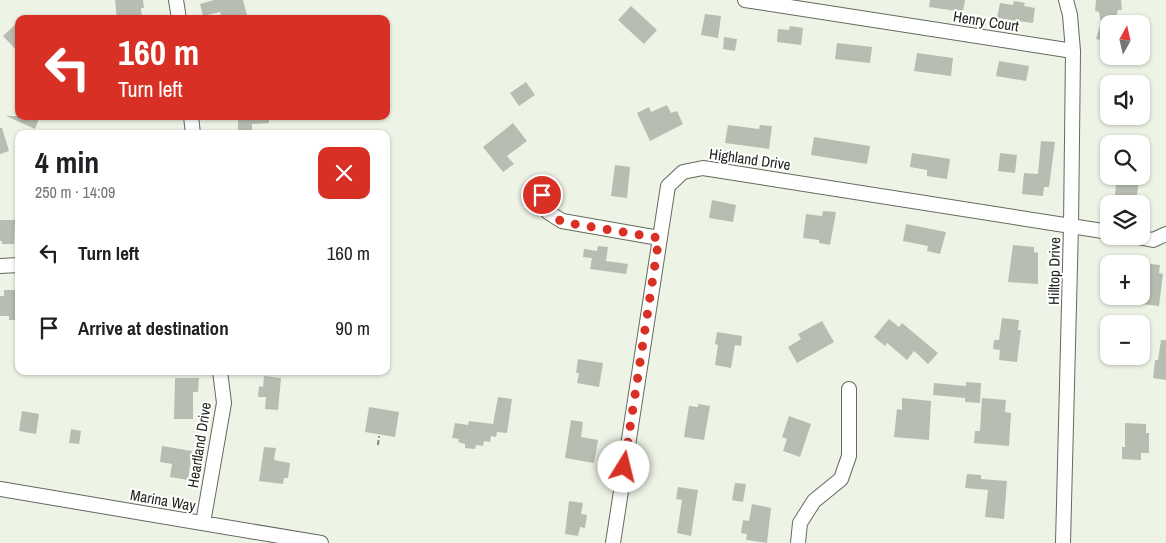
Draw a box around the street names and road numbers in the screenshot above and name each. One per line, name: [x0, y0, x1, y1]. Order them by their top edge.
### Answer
street label: Henry Court: [952, 5, 1021, 37]
street label: Highland Drive: [708, 143, 792, 175]
street label: Hilltop Drive: [1043, 237, 1065, 305]
street label: Heartland Drive: [182, 401, 216, 489]
street label: Marina Way: [129, 484, 198, 516]

